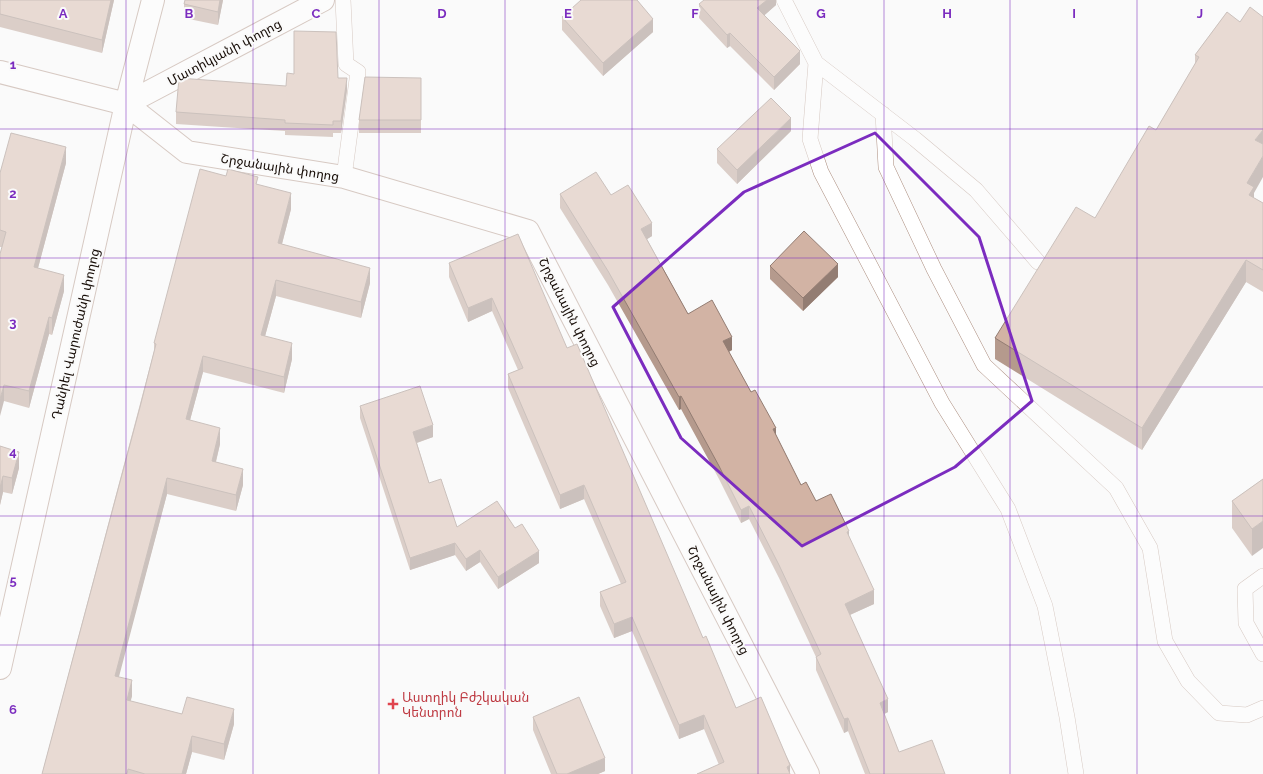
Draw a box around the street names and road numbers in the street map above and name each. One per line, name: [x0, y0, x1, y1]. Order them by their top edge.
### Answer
street label: Մատիկյանի փողոց: [165, 16, 284, 89]
street label: Շրջանային փողոց: [220, 151, 340, 184]
street label: Դանիել Վարուժանի փողոց: [48, 247, 103, 421]
street label: Շրջանային փողոց: [536, 255, 603, 369]
street label: Շրջանային փողոց: [685, 543, 752, 657]

